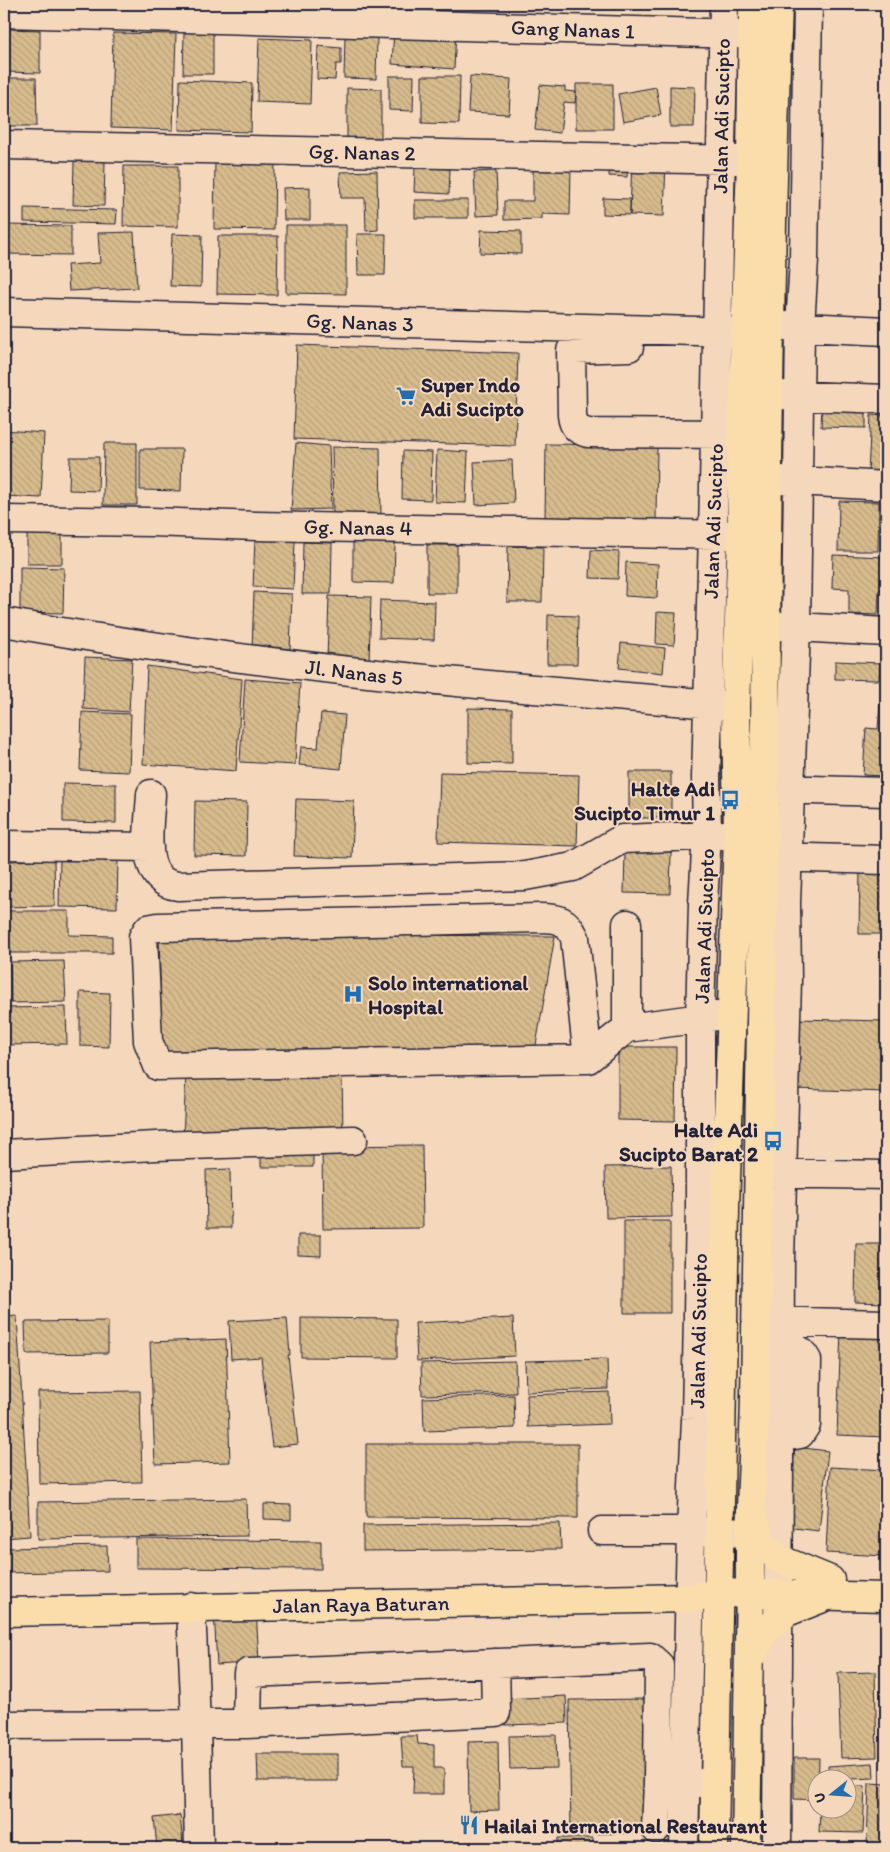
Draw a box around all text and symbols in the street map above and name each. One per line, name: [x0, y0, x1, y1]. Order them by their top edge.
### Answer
street label: Gang Nanas 1: [511, 14, 636, 44]
street label: Jalan Adi Sucipto: [707, 38, 735, 194]
street label: Gg. Nanas 2: [308, 139, 416, 165]
street label: Gg. Nanas 3: [306, 308, 414, 336]
place label: Super Indo Adi Sucipto: [420, 372, 524, 422]
supermarket icon: Super Indo Adi Sucipto: [395, 385, 417, 407]
street label: Jalan Adi Sucipto: [698, 443, 728, 599]
street label: Gg. Nanas 4: [303, 514, 413, 540]
street label: Jl. Nanas 5: [304, 654, 404, 690]
place label: Halte Adi Sucipto Timur 1: [574, 776, 715, 826]
bus stop icon: Halte Adi Sucipto Timur 1: [719, 789, 741, 811]
street label: Jalan Adi Sucipto: [689, 848, 719, 1004]
place label: Solo international Hospital: [368, 970, 529, 1020]
hospital icon: Solo international Hospital: [342, 983, 364, 1005]
place label: Halte Adi Sucipto Barat 2: [619, 1117, 758, 1167]
bus stop icon: Halte Adi Sucipto Barat 2: [762, 1130, 784, 1152]
street label: Jalan Adi Sucipto: [684, 1253, 712, 1409]
street label: Jalan Raya Baturan: [272, 1590, 450, 1618]
north arrow: [808, 1770, 858, 1820]
text: U: [811, 1791, 830, 1805]
place label: Hailai International Restaurant: [484, 1813, 767, 1838]
restaurant icon: Hailai International Restaurant: [458, 1814, 480, 1836]

